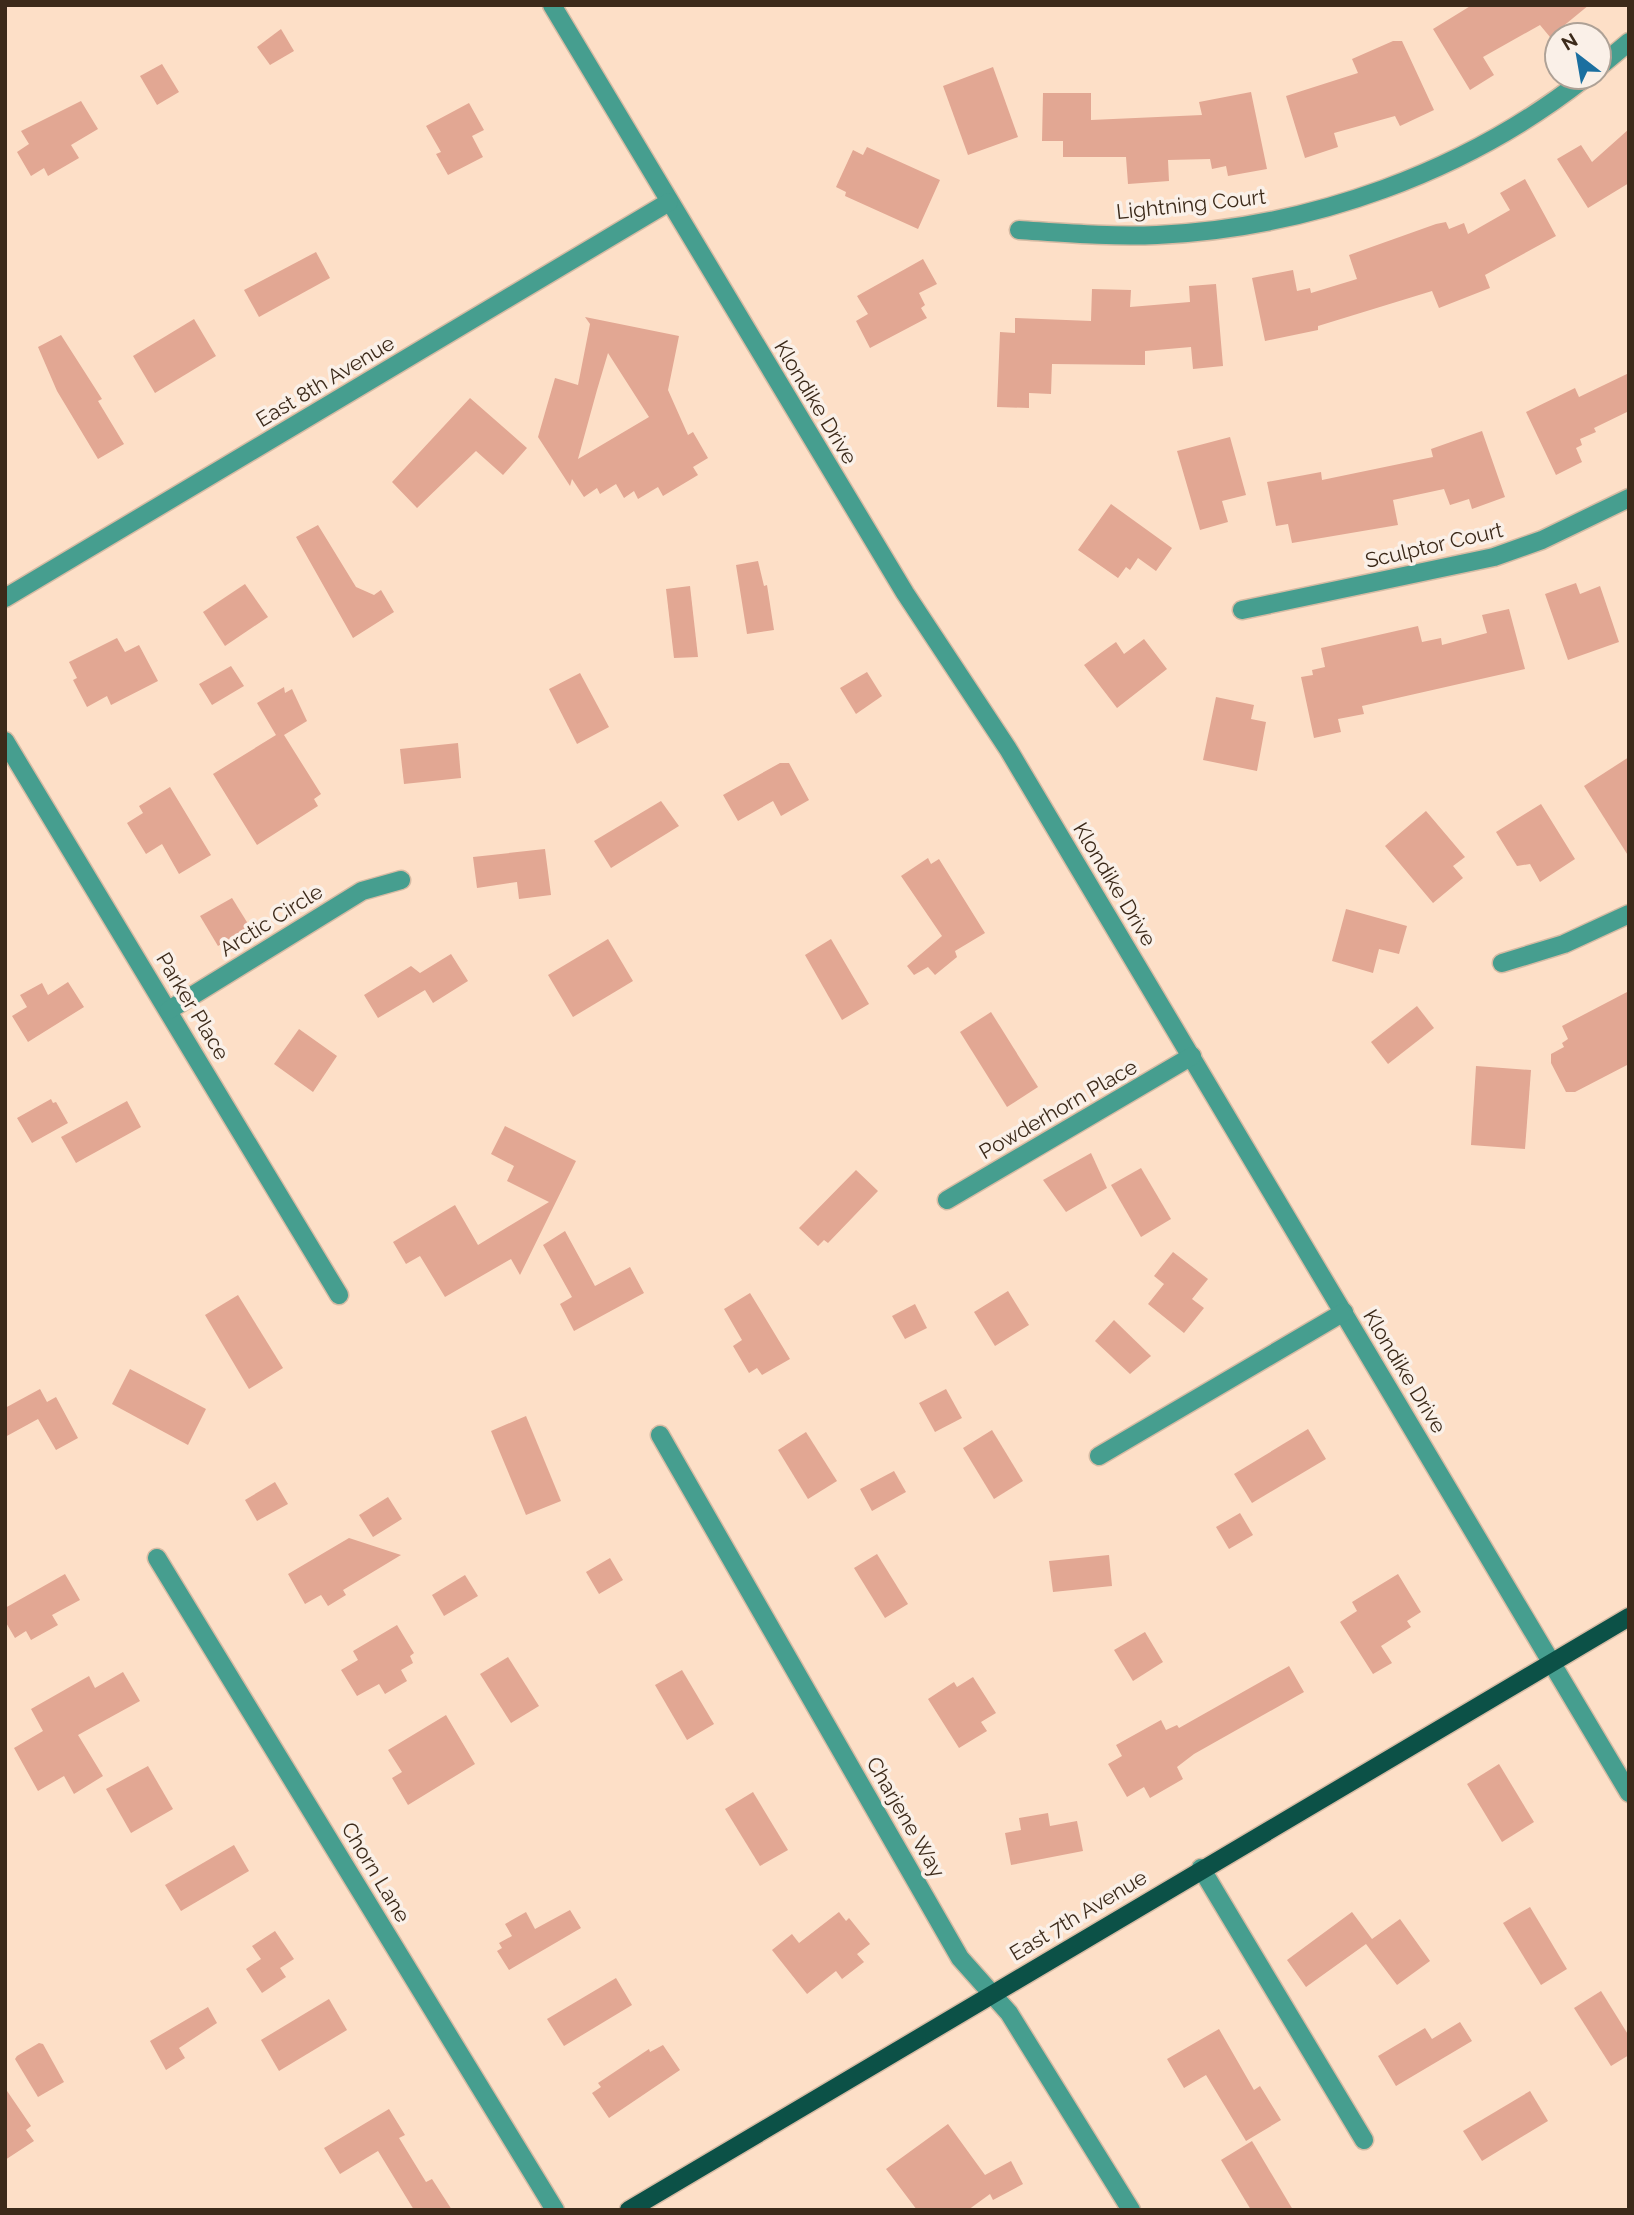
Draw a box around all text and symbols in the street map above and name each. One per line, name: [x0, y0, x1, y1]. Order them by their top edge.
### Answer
north arrow: [1543, 21, 1613, 91]
text: N: [1557, 28, 1581, 55]
street label: Lightning Court: [1115, 184, 1267, 224]
street label: East 8th Avenue: [251, 330, 399, 432]
street label: Klondike Drive: [769, 336, 863, 468]
street label: Sculptor Court: [1363, 517, 1505, 573]
street label: Klondike Drive: [1068, 818, 1162, 950]
street label: Arctic Circle: [215, 878, 327, 962]
street label: Parker Place: [151, 948, 235, 1064]
street label: Powderhorn Place: [975, 1054, 1141, 1164]
street label: Klondike Drive: [1358, 1305, 1452, 1437]
street label: Charjene Way: [861, 1752, 951, 1882]
street label: Chorn Lane: [336, 1817, 416, 1927]
street label: East 7th Avenue: [1005, 1864, 1151, 1966]

